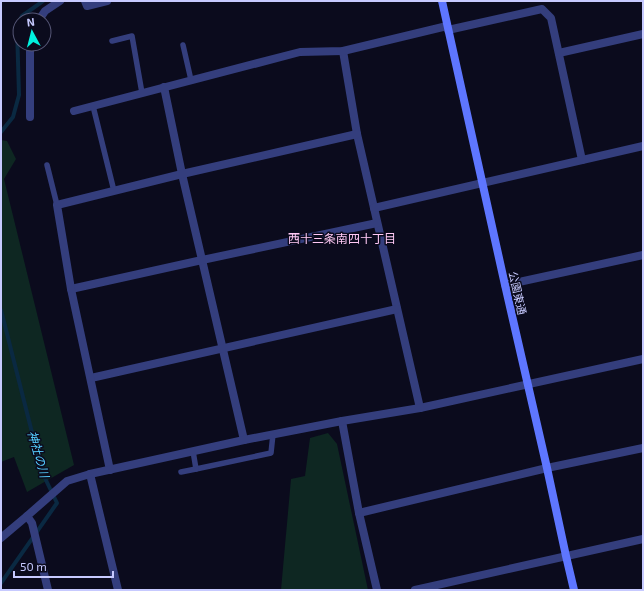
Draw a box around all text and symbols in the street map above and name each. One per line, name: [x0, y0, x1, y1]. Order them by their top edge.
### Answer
north arrow: [12, 12, 52, 52]
text: N: [26, 15, 36, 29]
district label: 西十三条南四十丁目: [288, 231, 396, 245]
street label: 公園東通: [507, 270, 529, 316]
water label: 神社の川: [26, 429, 53, 481]
scale bar: [14, 553, 113, 579]
text: 50 m: [20, 559, 47, 573]

